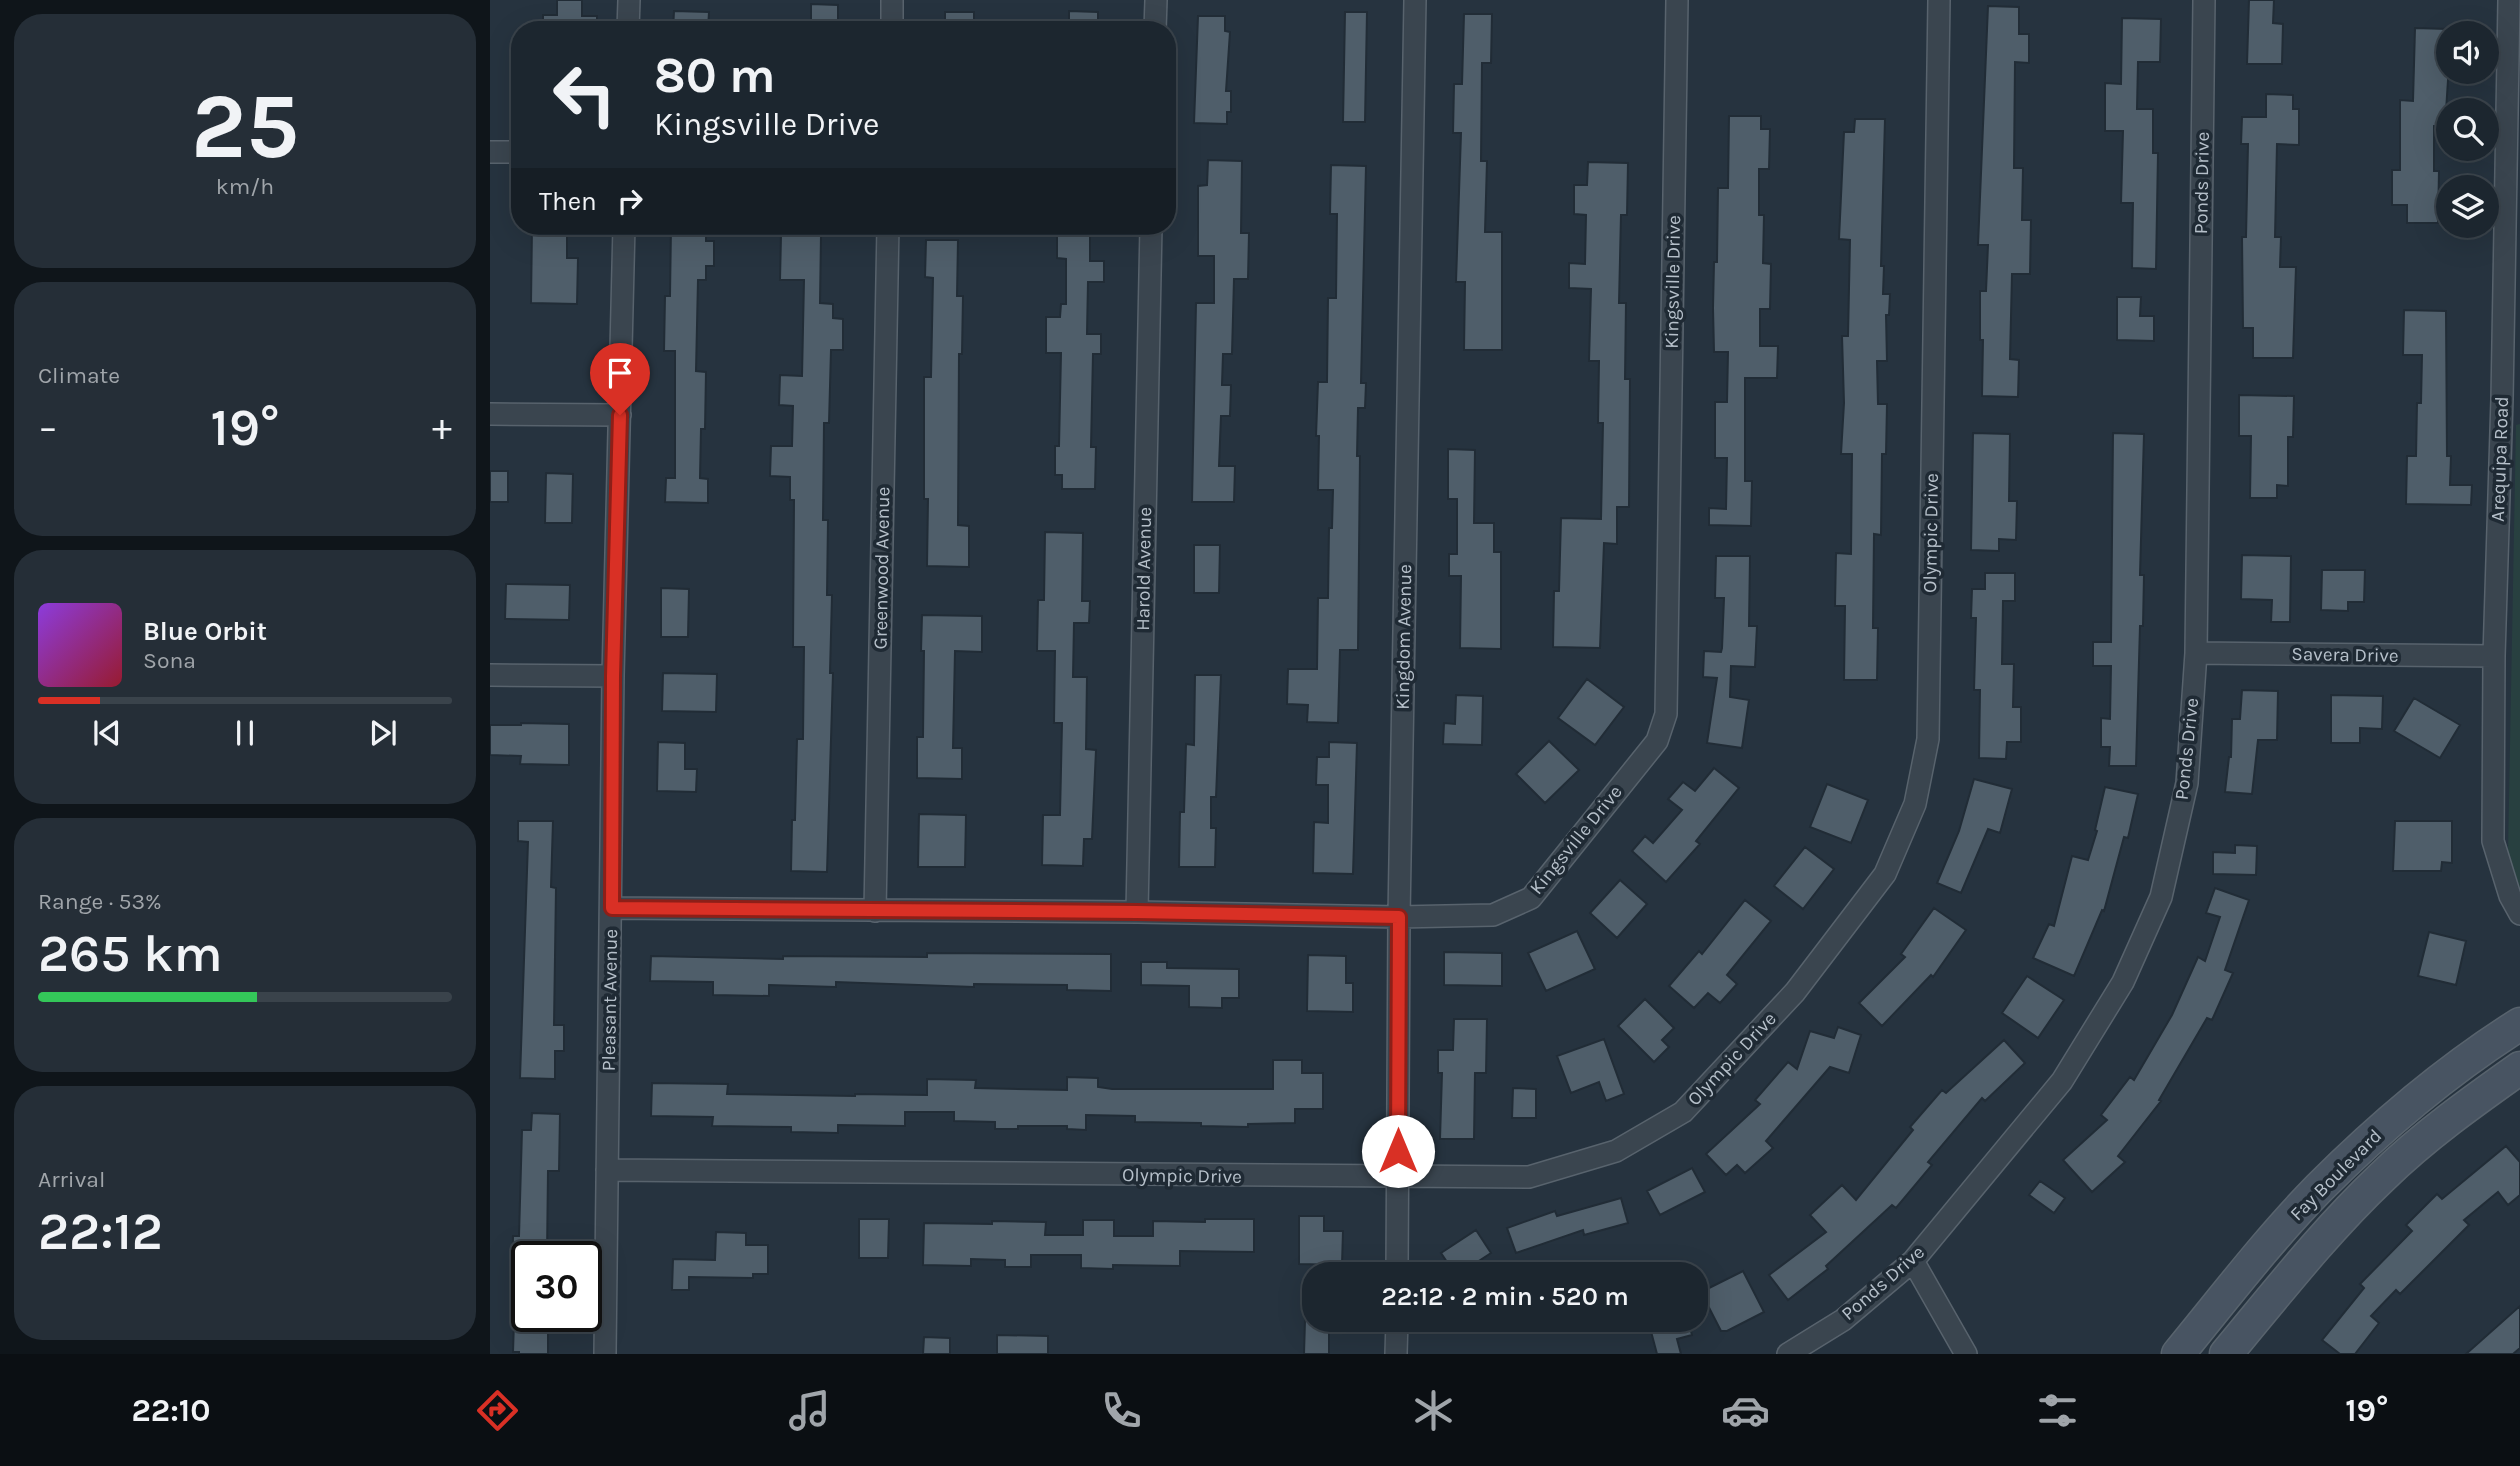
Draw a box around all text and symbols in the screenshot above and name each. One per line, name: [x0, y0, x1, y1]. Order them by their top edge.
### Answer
map controls: [2436, 21, 2499, 238]
button: sound: [2436, 21, 2499, 84]
text: 80 m: [654, 47, 776, 104]
icon: left: [539, 49, 630, 140]
text: 25: [191, 74, 299, 180]
button: search: [2436, 98, 2499, 161]
text: Kingsville Drive: [654, 106, 879, 143]
street label: Ponds Drive: [2190, 132, 2214, 234]
text: km/h: [216, 173, 274, 200]
button: layers: [2436, 175, 2499, 238]
icon: right: [611, 182, 649, 220]
text: Then: [539, 186, 597, 217]
street label: Kingsville Drive: [1661, 215, 1685, 349]
pin: [590, 343, 650, 415]
icon: arrive: [601, 354, 639, 392]
text: Climate: [38, 362, 120, 389]
street label: Arequipa Road: [2487, 396, 2513, 522]
text: 19°: [211, 397, 279, 458]
text: −: [38, 405, 58, 450]
text: +: [432, 405, 452, 450]
street label: Olympic Drive: [1919, 473, 1943, 593]
street label: Greenwood Avenue: [870, 486, 894, 650]
street label: Harold Avenue: [1132, 507, 1156, 631]
street label: Kingdom Avenue: [1392, 564, 1416, 710]
text: Blue Orbit: [143, 616, 267, 647]
street label: Savera Drive: [2291, 643, 2399, 667]
text: Sona: [143, 647, 196, 674]
street label: Ponds Drive: [2171, 697, 2203, 801]
icon: previous: [88, 714, 126, 752]
icon: pause: [226, 714, 264, 752]
icon: next: [364, 714, 402, 752]
street label: Kingsville Drive: [1525, 781, 1627, 899]
text: Range · 53%: [38, 888, 162, 915]
text: 265 km: [38, 923, 223, 984]
street label: Pleasant Avenue: [598, 929, 622, 1071]
street label: Olympic Drive: [1683, 1008, 1781, 1110]
position arrow: [1361, 1114, 1435, 1188]
street label: Fay Boulevard: [2286, 1125, 2386, 1225]
street label: Olympic Drive: [1122, 1164, 1242, 1188]
text: Arrival: [38, 1166, 105, 1193]
text: 22:12: [38, 1201, 163, 1262]
speed limit sign: 30: [511, 1241, 602, 1332]
street label: Ponds Drive: [1837, 1241, 1929, 1325]
text: 22:12 · 2 min · 520 m: [1381, 1281, 1629, 1312]
icon: directions: [473, 1386, 522, 1435]
icon: music: [785, 1386, 834, 1435]
icon: phone: [1097, 1386, 1146, 1435]
icon: climate: [1409, 1386, 1458, 1435]
icon: car: [1721, 1386, 1770, 1435]
icon: filters: [2033, 1386, 2082, 1435]
text: 22:10: [131, 1392, 210, 1429]
text: 19°: [2345, 1392, 2389, 1429]

